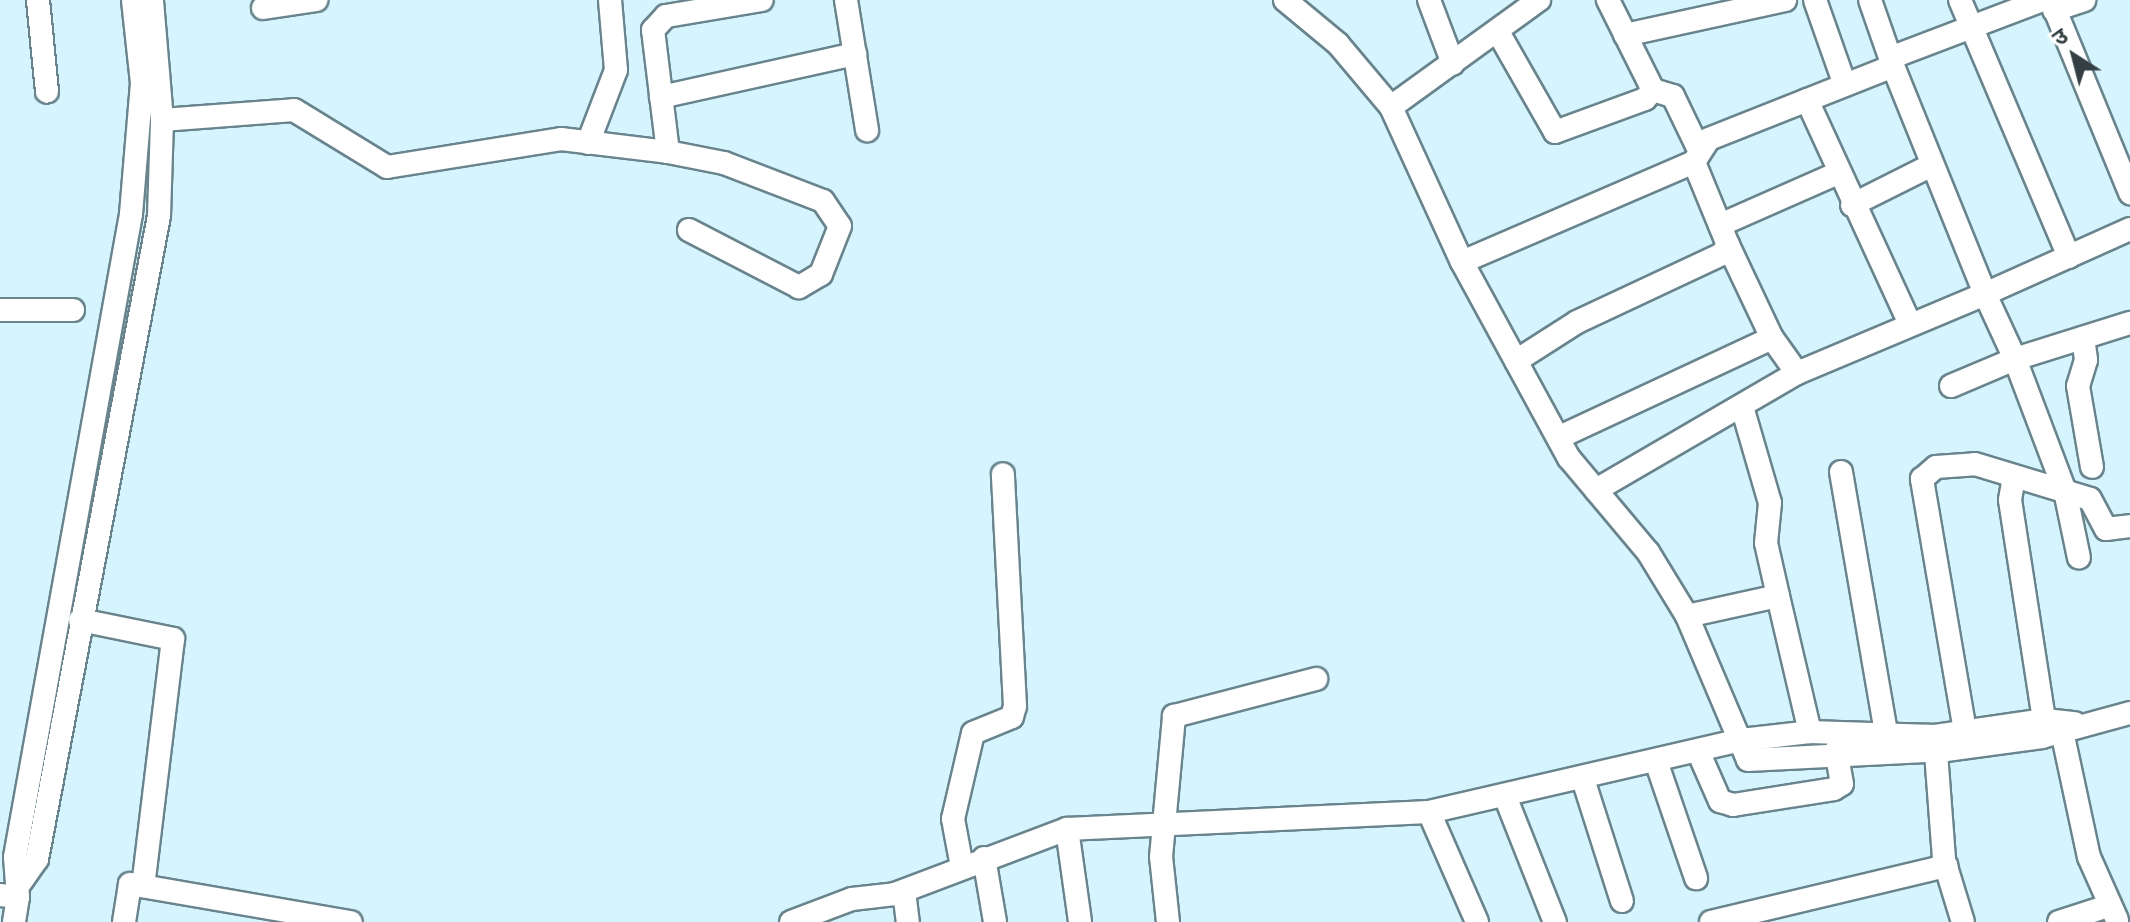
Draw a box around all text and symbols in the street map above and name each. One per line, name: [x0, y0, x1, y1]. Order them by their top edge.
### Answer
north arrow: [2034, 16, 2114, 96]
text: उ: [2046, 21, 2073, 52]

